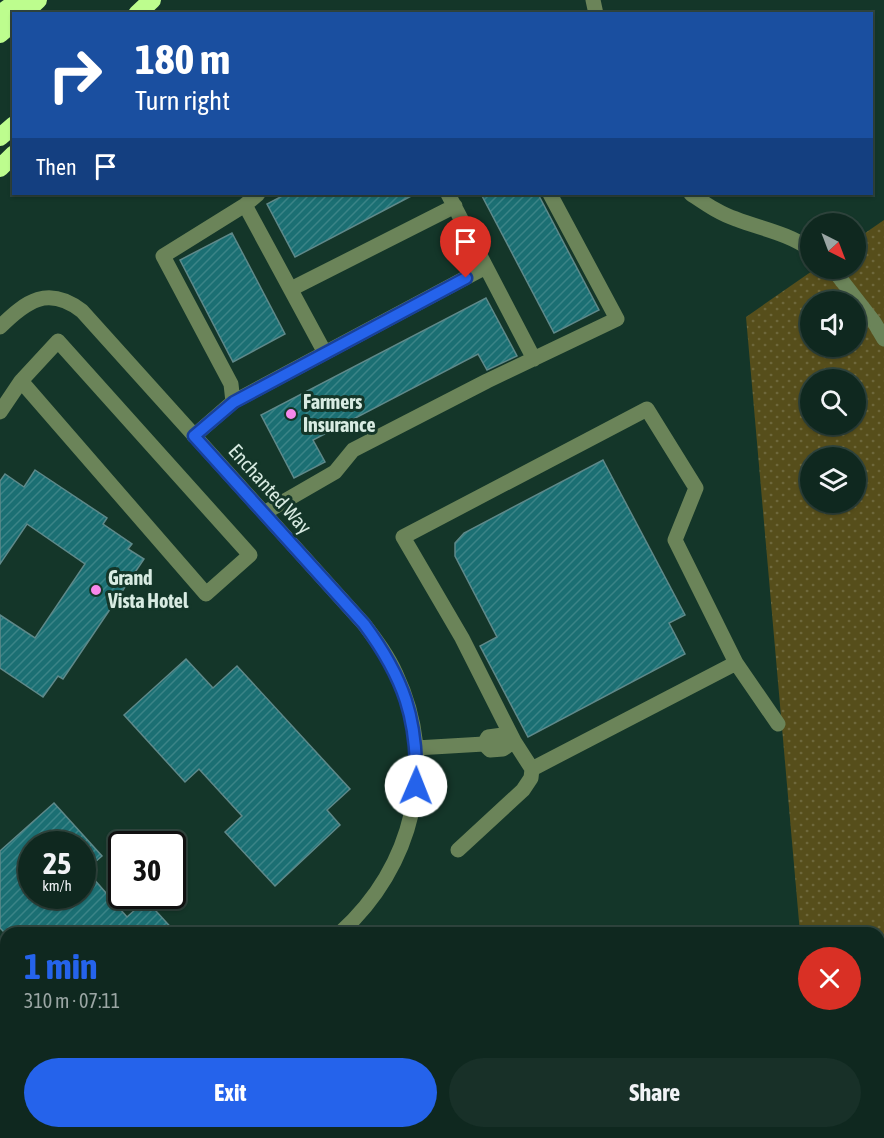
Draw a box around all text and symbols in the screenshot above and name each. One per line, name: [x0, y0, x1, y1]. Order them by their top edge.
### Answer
text: 180 m: [135, 35, 230, 83]
icon: right: [36, 36, 114, 114]
text: Turn right: [135, 85, 230, 116]
icon: arrive: [89, 150, 122, 183]
text: Then: [36, 154, 77, 180]
north arrow: [800, 213, 866, 279]
map controls: [800, 213, 866, 513]
pin: [440, 216, 491, 278]
icon: arrive: [449, 225, 482, 258]
button: sound: [800, 291, 866, 357]
button: search: [800, 369, 866, 435]
place label: Farmers Insurance: [303, 390, 376, 436]
marker: Farmers Insurance: [284, 407, 298, 421]
street label: Enchanted Way: [224, 439, 317, 538]
button: layers: [800, 447, 866, 513]
place label: Grand Vista Hotel: [107, 566, 189, 612]
marker: Grand Vista Hotel: [89, 583, 103, 597]
position arrow: [384, 754, 448, 818]
speed limit sign: 30: [108, 831, 186, 909]
text: 25: [43, 846, 71, 880]
text: km/h: [42, 877, 72, 894]
text: 1 min: [24, 945, 98, 987]
button: close: [798, 947, 861, 1010]
text: 310 m · 07:11: [24, 989, 120, 1012]
button: Exit: [24, 1058, 437, 1127]
button: Share: [449, 1058, 861, 1127]

